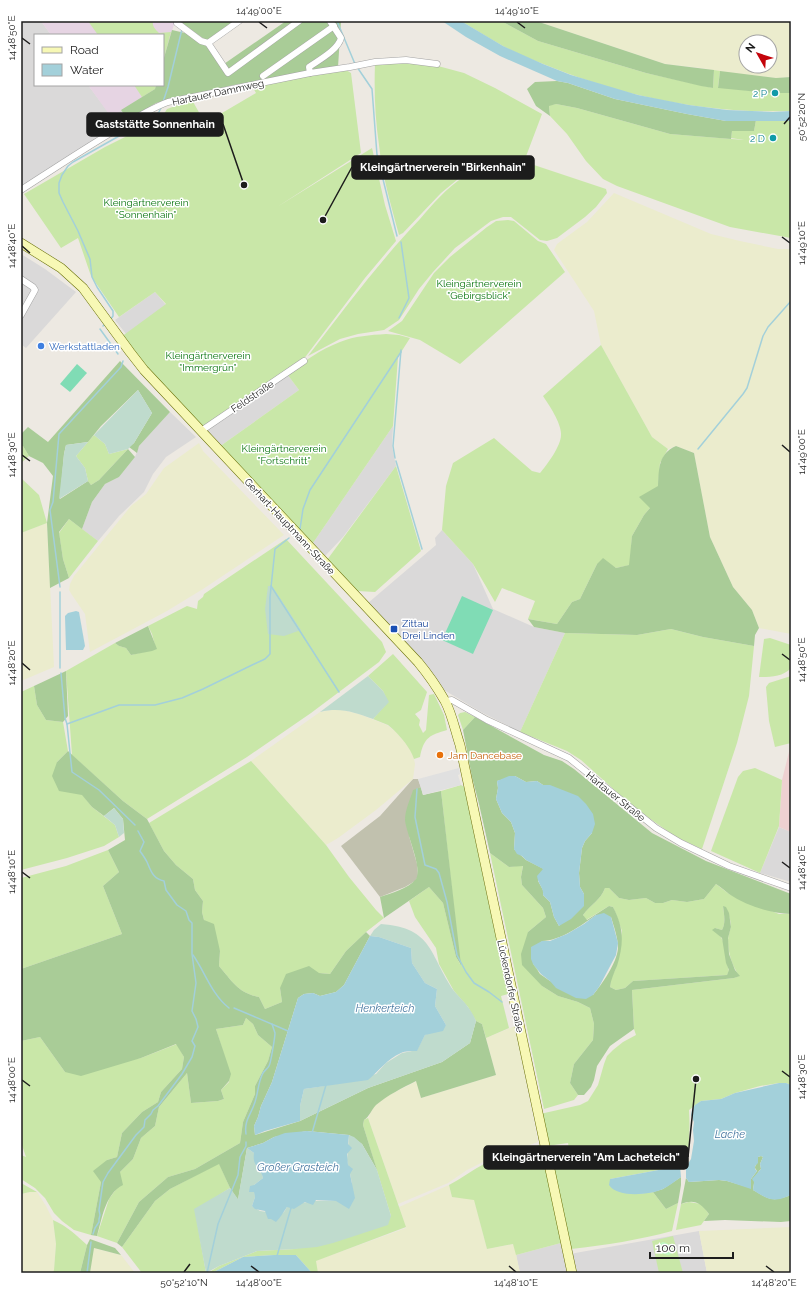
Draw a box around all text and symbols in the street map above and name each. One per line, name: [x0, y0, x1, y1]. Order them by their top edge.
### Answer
text: 14°49'00"E: [236, 5, 282, 16]
text: 14°49'10"E: [495, 5, 539, 16]
text: 14°48'50"E: [6, 15, 17, 61]
legend: [34, 34, 164, 86]
north arrow: [738, 34, 778, 74]
text: N: [743, 41, 758, 55]
text: Road: [70, 43, 99, 57]
text: Water: [70, 63, 104, 77]
street label: Hartauer Dammweg: [171, 77, 265, 108]
place label: 2 P: [753, 88, 767, 99]
marker: 2 P: [770, 88, 780, 98]
text: 50°52'20"N: [796, 93, 807, 141]
callout: Gaststätte Sonnenhain: [87, 113, 223, 136]
text: Gaststätte Sonnenhain: [95, 118, 215, 131]
place label: 2 D: [750, 133, 765, 144]
marker: 2 D: [768, 133, 778, 143]
callout: Kleingärtnerverein "Birkenhain": [352, 156, 534, 179]
text: Kleingärtnerverein "Birkenhain": [360, 161, 526, 174]
park label: Kleingärtnerverein "Sonnenhain": [104, 197, 189, 220]
text: 14°49'10"E: [796, 221, 807, 265]
text: 14°48'40"E: [6, 224, 17, 268]
park label: Kleingärtnerverein "Gebirgsblick": [437, 278, 522, 301]
marker: Werkstattladen: [36, 341, 46, 351]
place label: Werkstattladen: [49, 341, 120, 352]
park label: Kleingärtnerverein "Immergrün": [166, 350, 251, 373]
street label: Feldstraße: [229, 378, 276, 415]
text: 14°49'00"E: [796, 429, 807, 475]
text: 14°48'30"E: [6, 432, 17, 478]
park label: Kleingärtnerverein "Fortschritt": [242, 443, 327, 466]
street label: Gerhart-Hauptmann-Straße: [242, 476, 337, 577]
place label: Zittau Drei Linden: [402, 618, 455, 641]
marker: Zittau Drei Linden: [389, 624, 399, 634]
text: 14°48'50"E: [796, 637, 807, 683]
text: 14°48'20"E: [6, 640, 17, 686]
marker: Jam Dancebase: [435, 750, 445, 760]
place label: Jam Dancebase: [448, 750, 522, 761]
street label: Hartauer Straße: [584, 769, 647, 824]
text: 14°48'40"E: [796, 846, 807, 890]
text: 14°48'10"E: [6, 850, 17, 894]
street label: Lückendorfer Straße: [495, 939, 526, 1033]
water label: Henkerteich: [356, 1002, 414, 1015]
text: 14°48'30"E: [796, 1054, 807, 1100]
text: 14°48'00"E: [6, 1057, 17, 1103]
water label: Lache: [715, 1128, 745, 1141]
callout: Kleingärtnerverein "Am Lacheteich": [484, 1146, 688, 1169]
text: Kleingärtnerverein "Am Lacheteich": [492, 1151, 680, 1164]
water label: Großer Grasteich: [257, 1161, 339, 1174]
scale bar: [650, 1234, 733, 1260]
text: 100 m: [656, 1241, 690, 1255]
text: 50°52'10"N: [160, 1277, 208, 1288]
text: 14°48'00"E: [236, 1277, 282, 1288]
text: 14°48'10"E: [494, 1277, 538, 1288]
text: 14°48'20"E: [751, 1277, 797, 1288]

